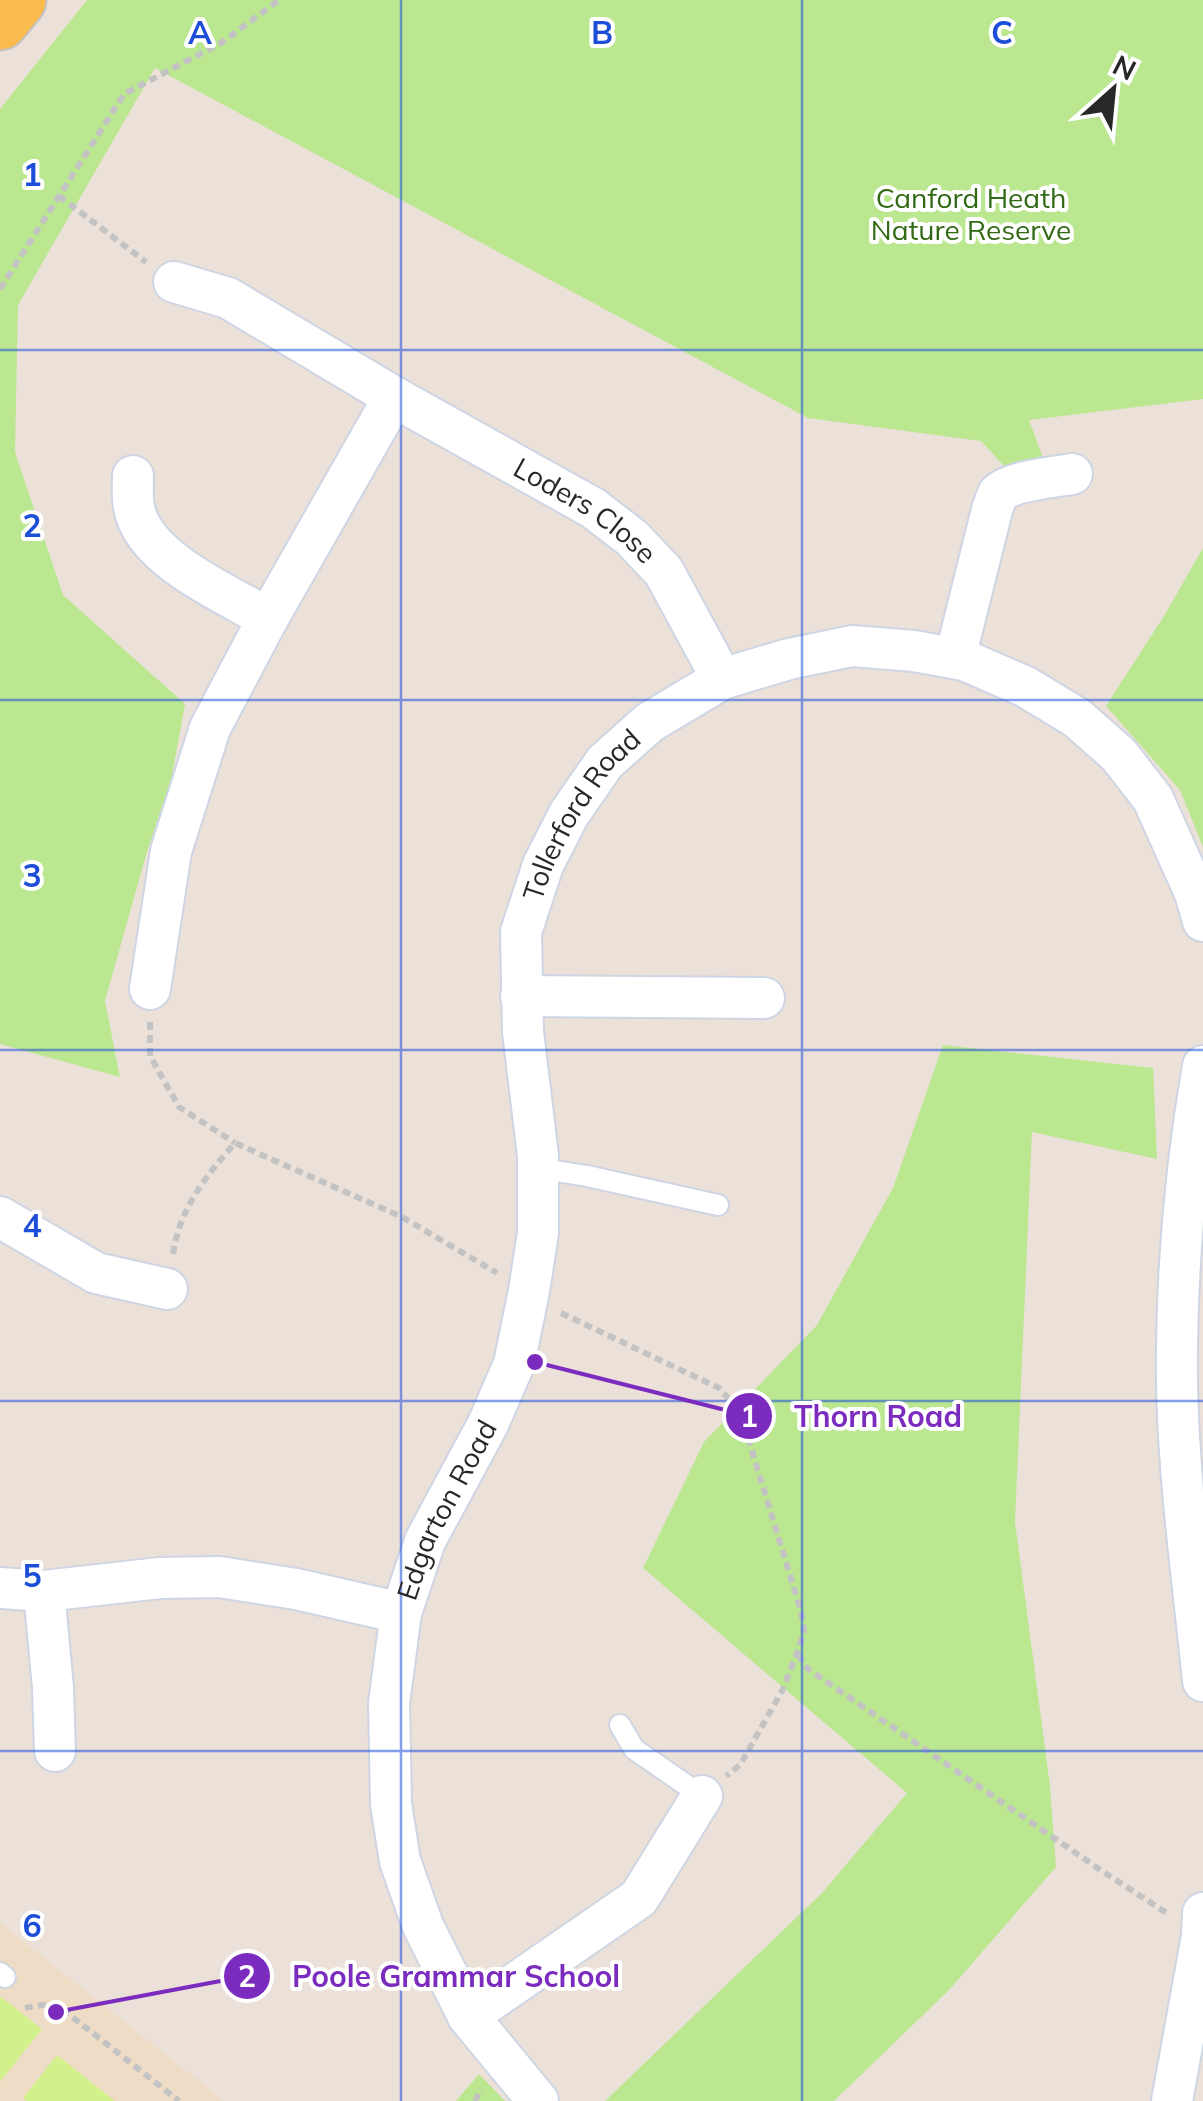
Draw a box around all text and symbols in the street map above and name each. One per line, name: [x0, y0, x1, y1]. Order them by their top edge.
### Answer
text: A: [188, 12, 212, 52]
text: B: [591, 12, 613, 52]
text: C: [991, 12, 1013, 52]
north arrow: [1063, 40, 1163, 140]
text: N: [1107, 47, 1142, 88]
text: 1: [22, 154, 42, 194]
park label: Canford Heath Nature Reserve: [871, 180, 1071, 247]
street label: Loders Close: [508, 449, 664, 570]
text: 2: [22, 505, 42, 545]
street label: Tollerford Road: [515, 721, 647, 905]
text: 3: [22, 855, 42, 895]
text: 4: [22, 1205, 42, 1245]
callout: Thorn Road: [724, 1386, 982, 1446]
text: 1: [740, 1397, 758, 1435]
text: Thorn Road: [794, 1397, 962, 1435]
street label: Edgarton Road: [389, 1414, 504, 1604]
text: 5: [22, 1555, 42, 1595]
text: 6: [22, 1905, 42, 1945]
callout: Poole Grammar School: [222, 1946, 640, 2006]
text: 2: [238, 1957, 256, 1995]
text: Poole Grammar School: [292, 1957, 620, 1995]

